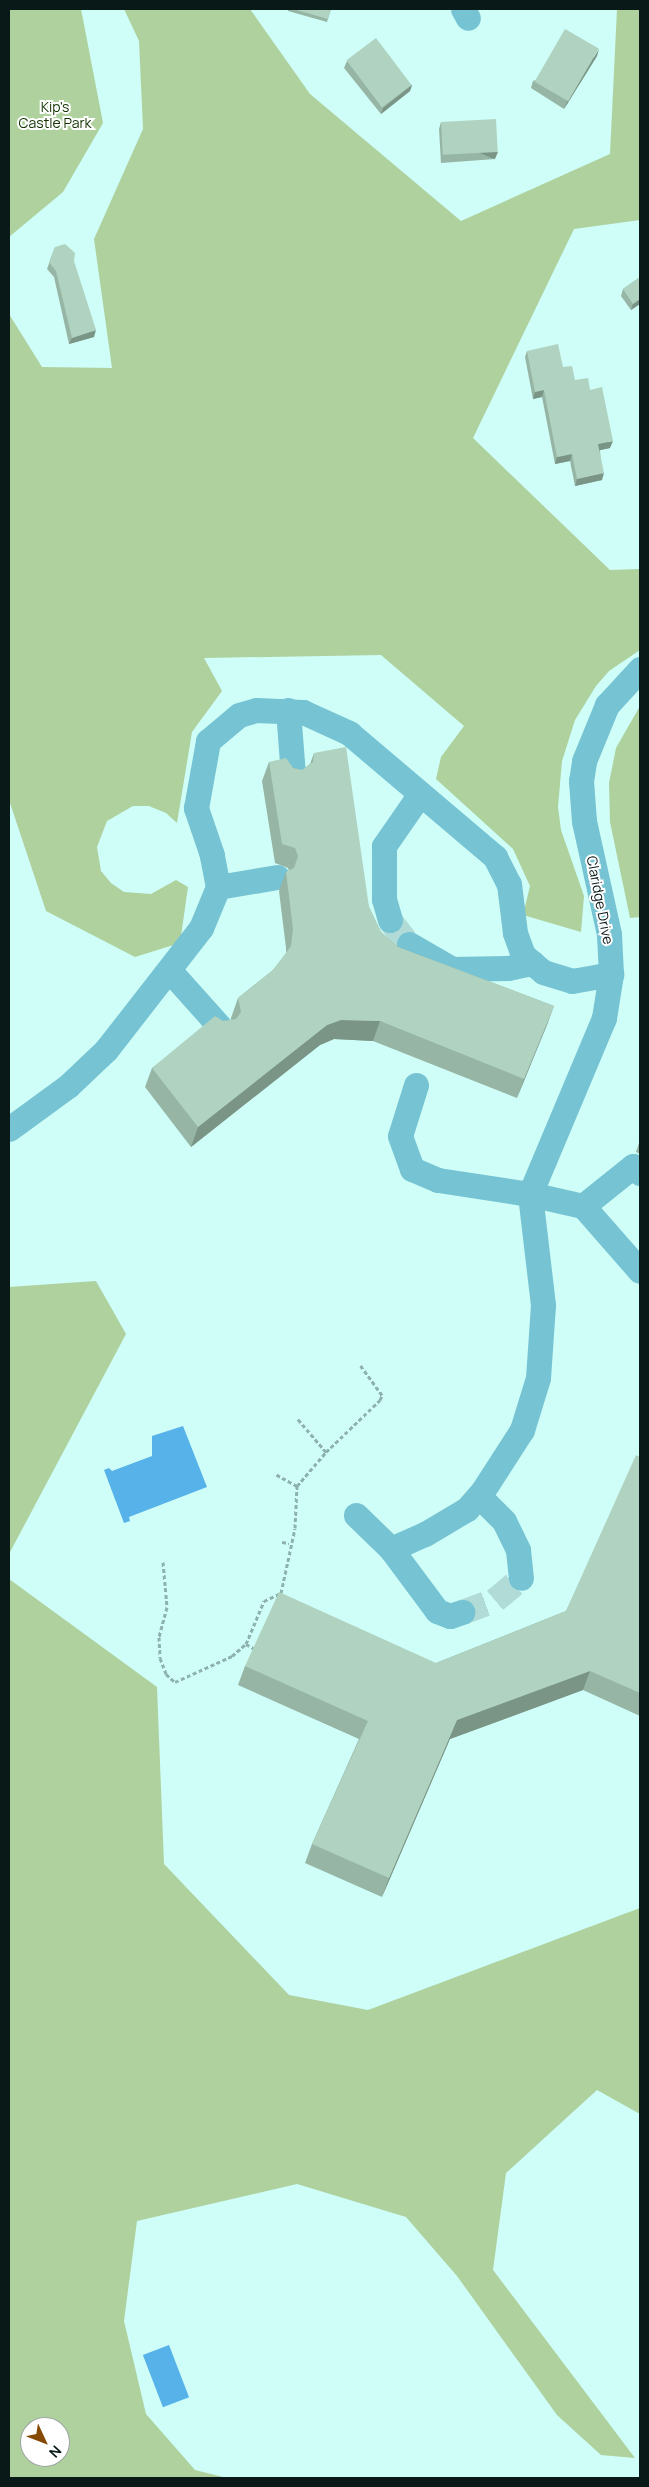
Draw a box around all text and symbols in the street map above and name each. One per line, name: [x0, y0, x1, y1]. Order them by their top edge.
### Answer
park label: Kip's Castle Park: [19, 99, 91, 132]
street label: Claridge Drive: [583, 854, 617, 946]
north arrow: [20, 2417, 70, 2467]
text: N: [45, 2442, 66, 2462]

